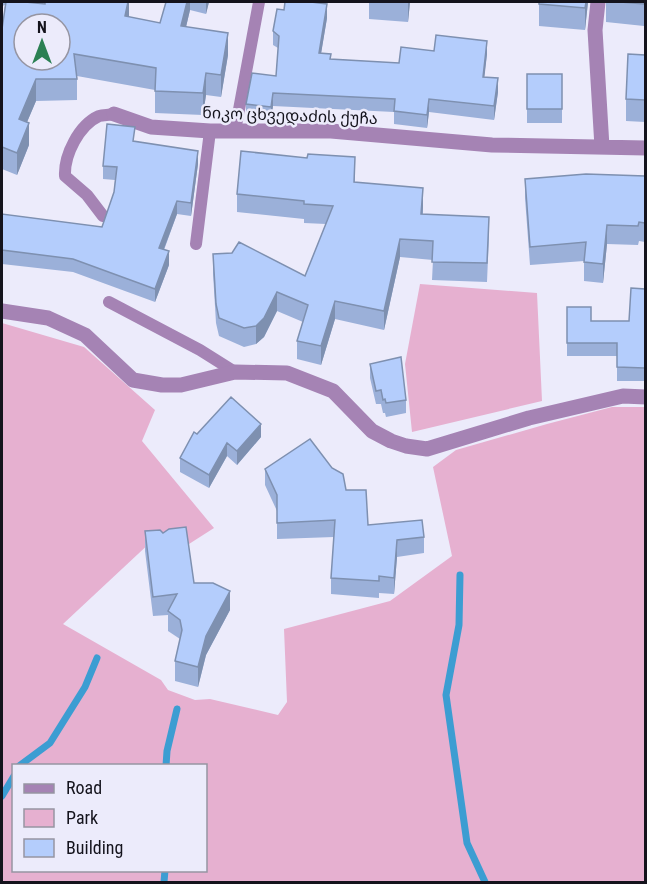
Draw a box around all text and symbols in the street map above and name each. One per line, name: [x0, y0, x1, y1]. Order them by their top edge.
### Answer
north arrow: [12, 12, 72, 72]
text: N: [37, 18, 47, 37]
street label: ნიკო ცხვედაძის ქუჩა: [202, 103, 378, 129]
legend: [12, 764, 207, 872]
text: Road: [66, 777, 102, 798]
text: Park: [66, 807, 98, 828]
text: Building: [66, 837, 123, 858]

